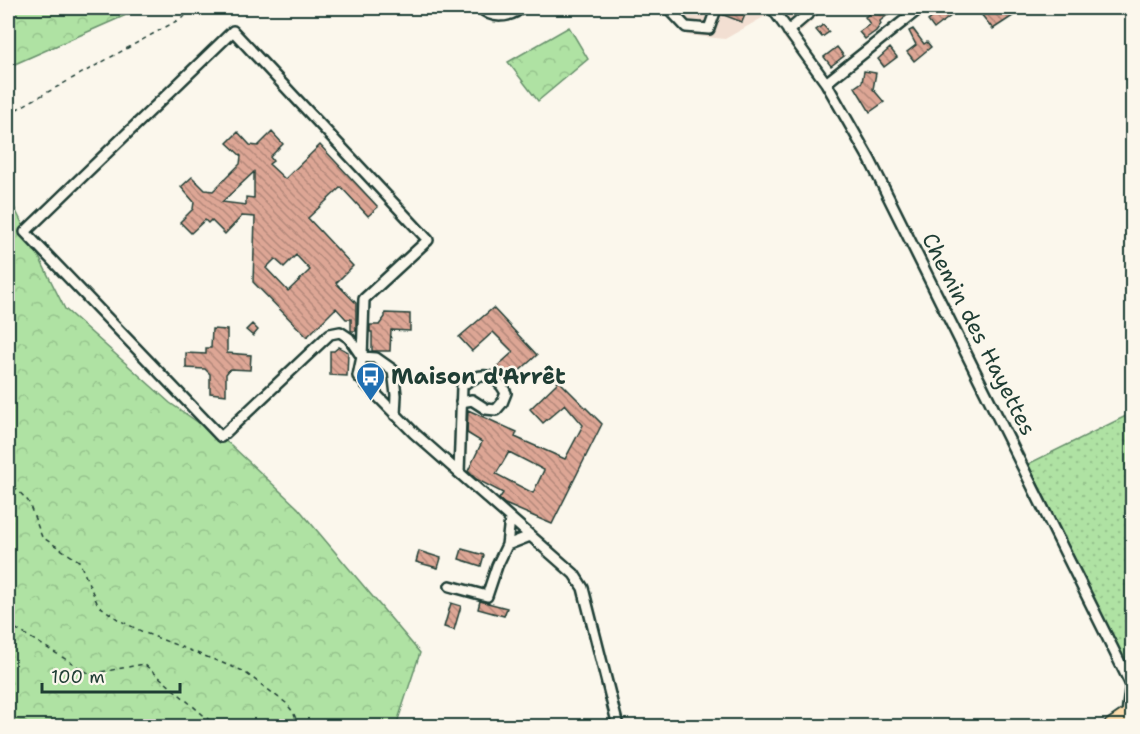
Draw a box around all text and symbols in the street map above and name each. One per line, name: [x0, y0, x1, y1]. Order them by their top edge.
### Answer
street label: Chemin des Hayettes: [915, 228, 1043, 440]
bus stop icon: Maison d'Arrêt: [354, 360, 386, 402]
place label: Maison d'Arrêt: [391, 362, 566, 391]
scale bar: [42, 656, 180, 694]
text: 100 m: [51, 665, 105, 689]

